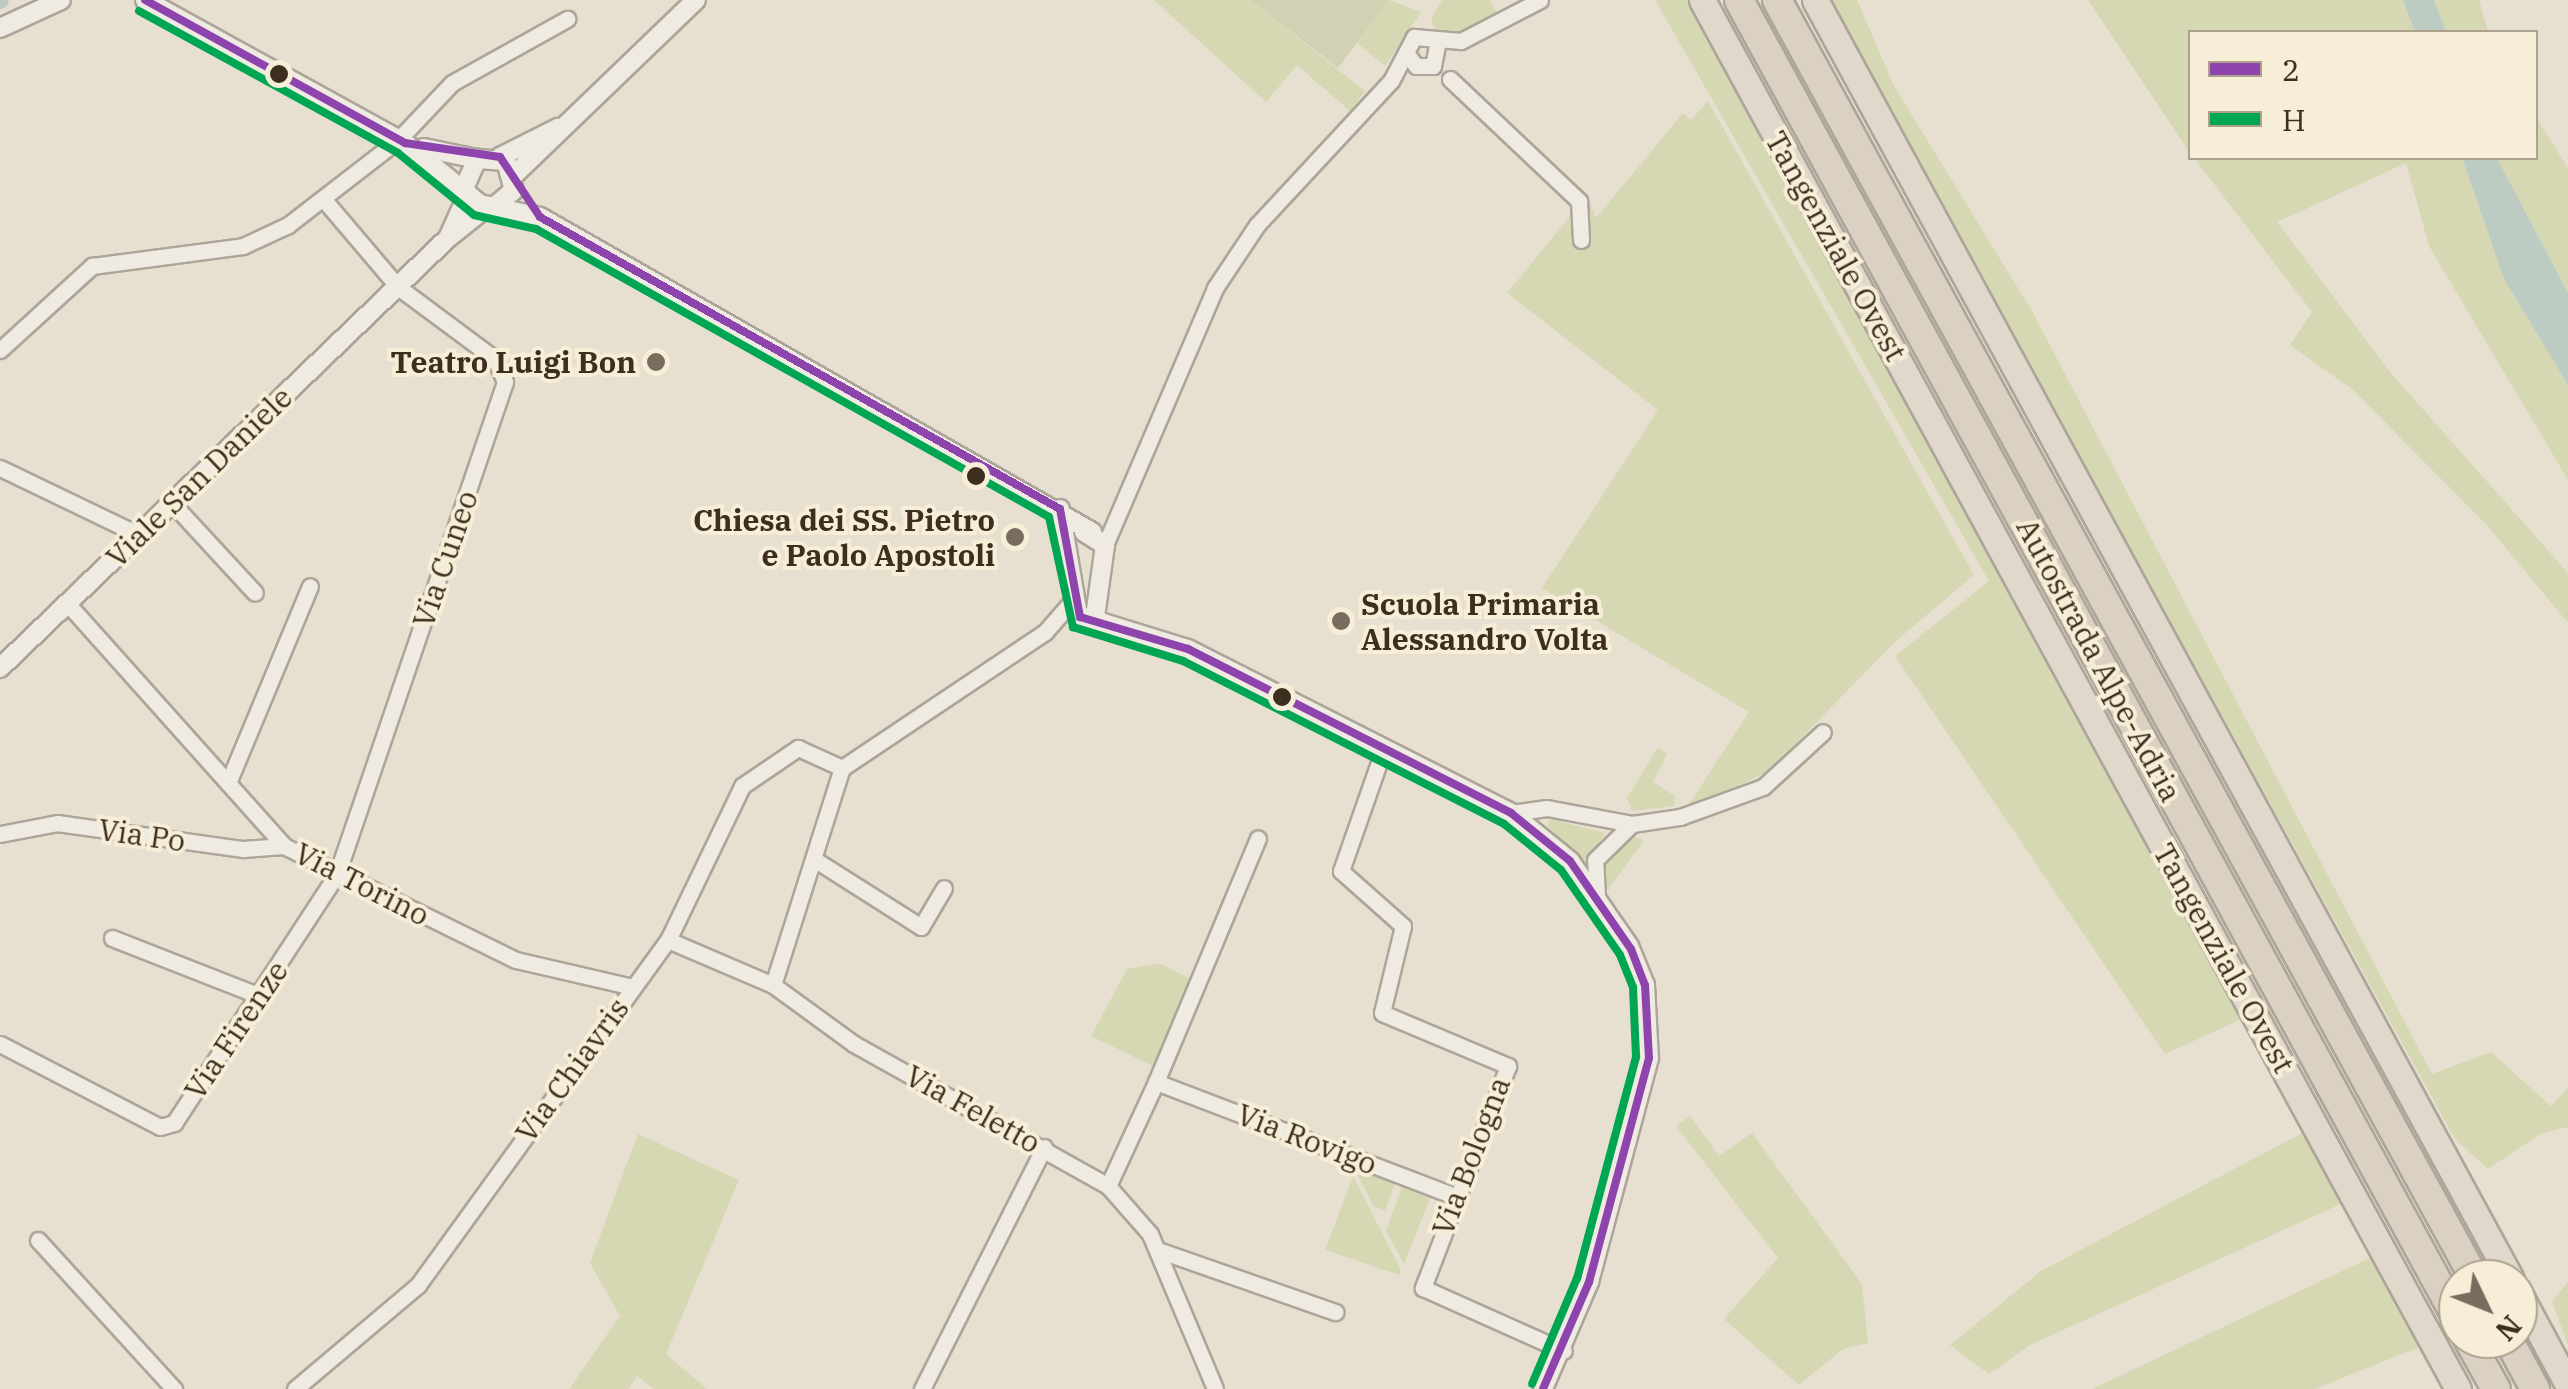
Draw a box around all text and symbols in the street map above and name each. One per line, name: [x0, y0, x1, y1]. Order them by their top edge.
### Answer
legend: [2188, 30, 2538, 160]
text: 2: [2282, 50, 2300, 89]
unlabelled marker: [269, 64, 289, 84]
text: H: [2282, 100, 2306, 139]
street label: Tangenziale Ovest: [1758, 125, 1914, 367]
place label: Teatro Luigi Bon: [390, 344, 636, 380]
marker: Teatro Luigi Bon: [645, 351, 667, 373]
street label: Viale San Daniele: [98, 379, 300, 575]
unlabelled marker: [966, 466, 986, 486]
street label: Via Cuneo: [405, 486, 485, 632]
place label: Chiesa dei SS. Pietro e Paolo Apostoli: [693, 502, 995, 572]
street label: Autostrada Alpe-Adria: [2009, 512, 2189, 808]
marker: Chiesa dei SS. Pietro e Paolo Apostoli: [1004, 526, 1026, 548]
place label: Scuola Primaria Alessandro Volta: [1361, 586, 1608, 656]
marker: Scuola Primaria Alessandro Volta: [1330, 610, 1352, 632]
unlabelled marker: [1272, 687, 1292, 707]
street label: Via Po: [96, 811, 188, 859]
street label: Via Torino: [289, 835, 435, 933]
street label: Tangenziale Ovest: [2146, 837, 2302, 1079]
street label: Via Firenze: [177, 954, 295, 1106]
street label: Via Chiavris: [508, 991, 636, 1149]
street label: Via Feletto: [899, 1057, 1047, 1161]
street label: Via Bologna: [1424, 1072, 1518, 1240]
street label: Via Rovigo: [1232, 1096, 1382, 1182]
north arrow: [2438, 1259, 2538, 1359]
text: N: [2488, 1308, 2530, 1349]

